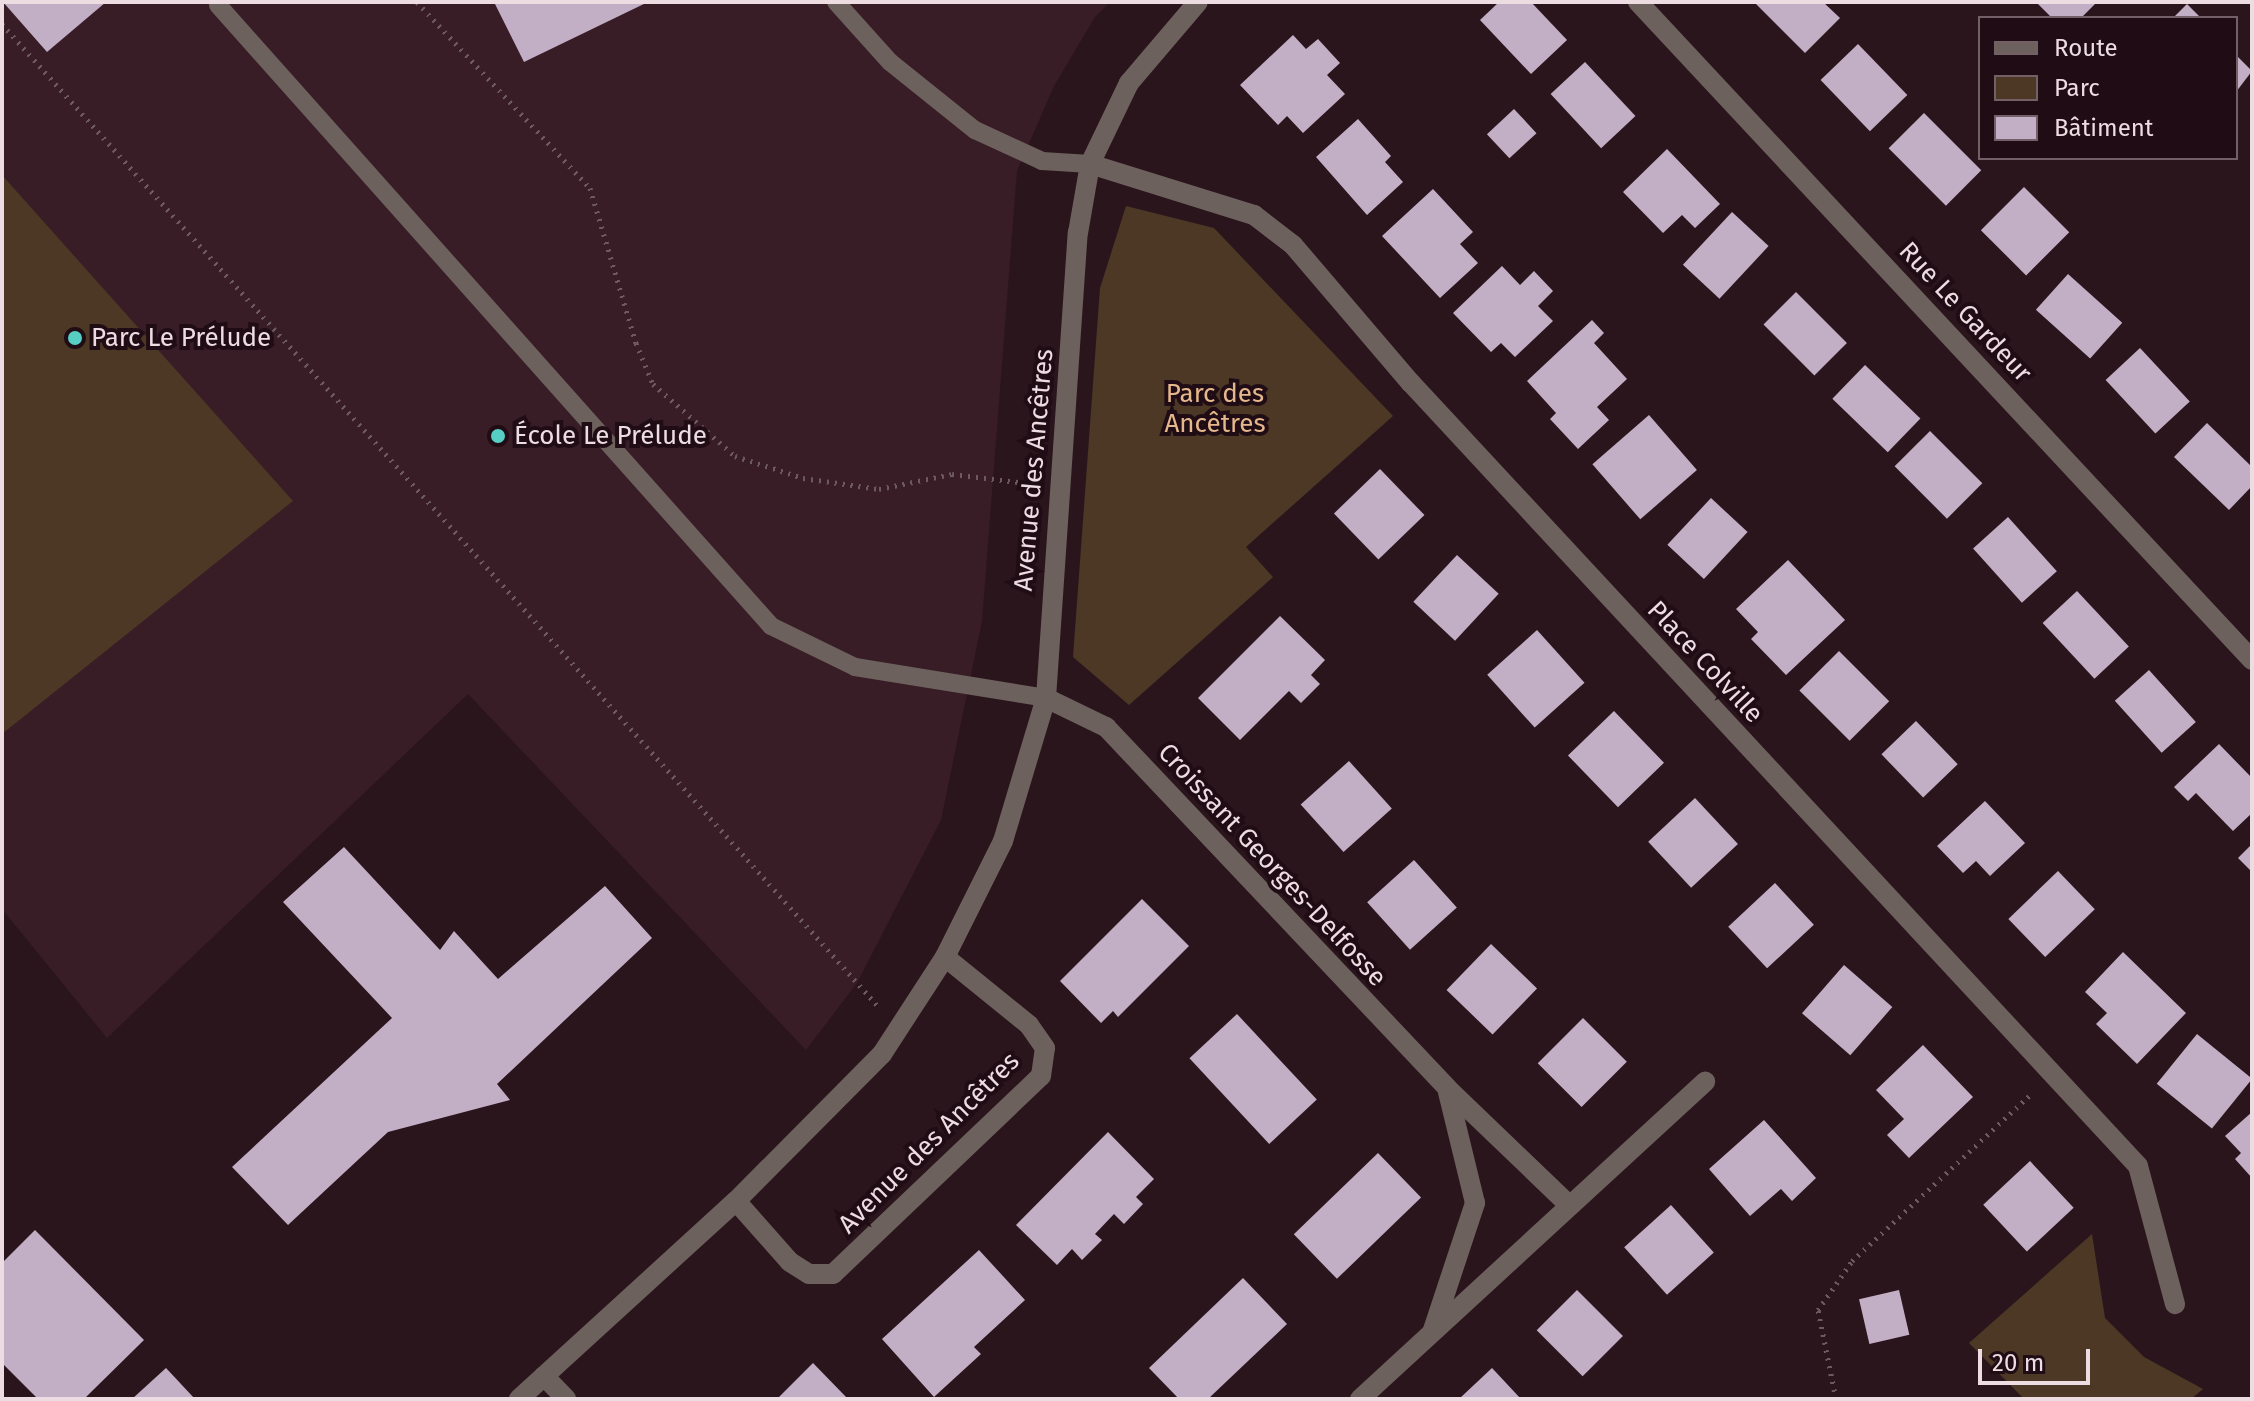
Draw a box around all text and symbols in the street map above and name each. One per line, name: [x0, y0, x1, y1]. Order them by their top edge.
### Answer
legend: [1978, 16, 2238, 160]
text: Route: [2054, 34, 2118, 62]
text: Parc: [2054, 74, 2100, 102]
text: Bâtiment: [2054, 114, 2153, 142]
street label: Rue Le Gardeur: [1892, 236, 2038, 388]
place label: Parc Le Prélude: [91, 322, 271, 354]
marker: Parc Le Prélude: [66, 329, 84, 347]
street label: Avenue des Ancêtres: [1008, 348, 1060, 592]
park label: Parc des Ancêtres: [1164, 378, 1266, 440]
place label: École Le Prélude: [514, 420, 707, 452]
marker: École Le Prélude: [489, 427, 507, 445]
street label: Place Colville: [1641, 595, 1769, 729]
street label: Croissant Georges-Delfosse: [1151, 737, 1393, 993]
street label: Avenue des Ancêtres: [832, 1046, 1026, 1240]
scale bar: [1982, 1333, 2094, 1383]
text: 20 m: [1992, 1349, 2044, 1377]

